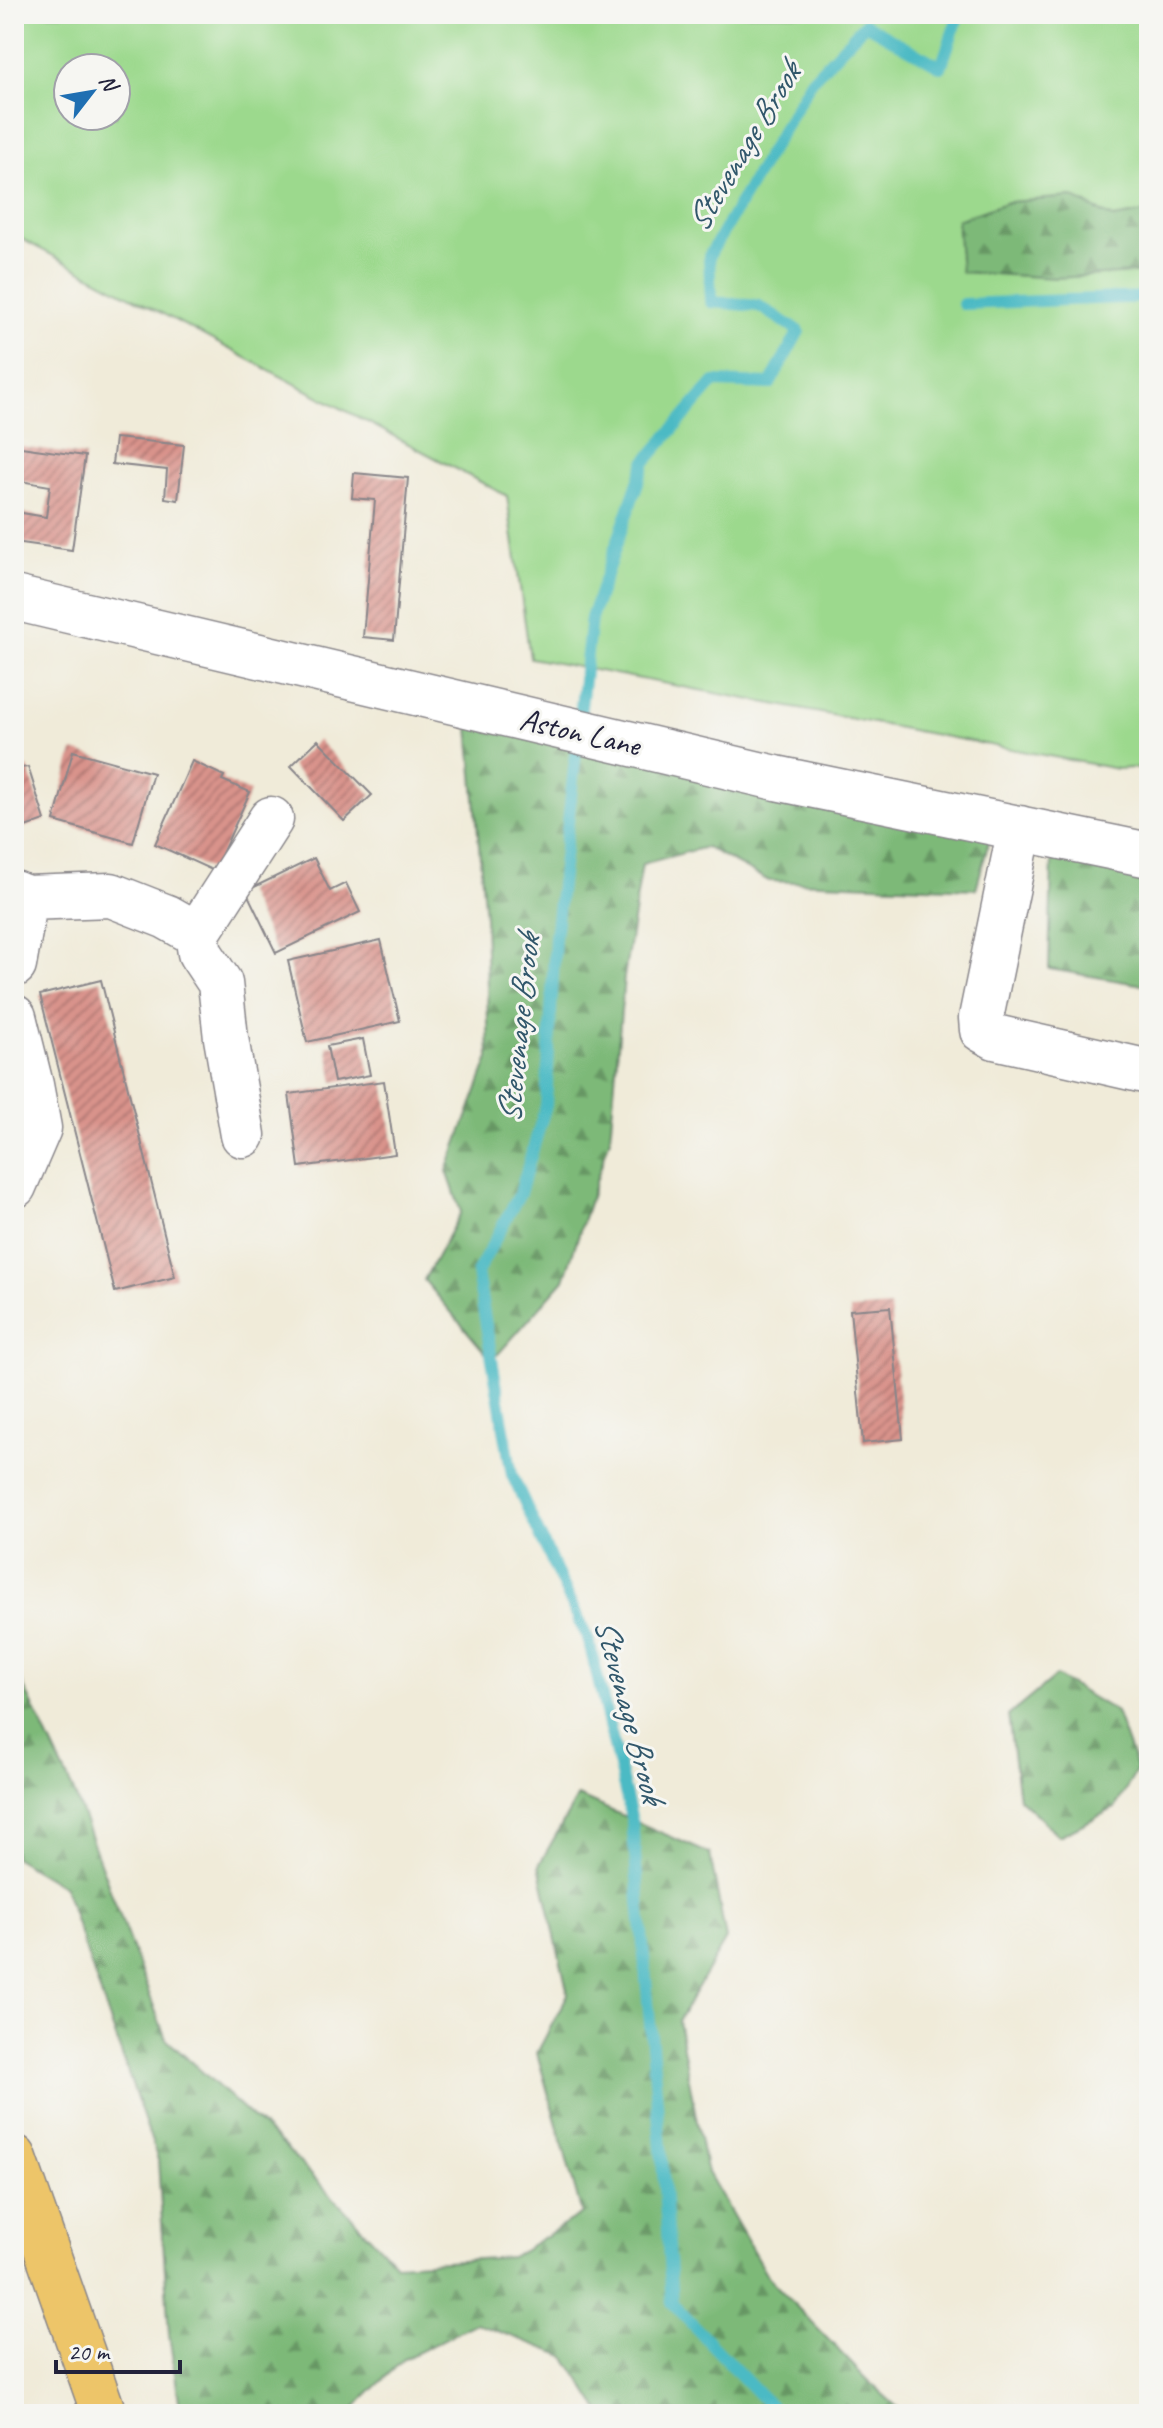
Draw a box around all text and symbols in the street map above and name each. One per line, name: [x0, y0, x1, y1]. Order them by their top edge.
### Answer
water label: Stevenage Brook: [676, 49, 813, 239]
north arrow: [52, 52, 132, 132]
text: N: [93, 69, 126, 98]
street label: Aston Lane: [516, 698, 647, 766]
water label: Stevenage Brook: [487, 926, 550, 1125]
water label: Stevenage Brook: [585, 1613, 677, 1813]
scale bar: [56, 2324, 180, 2374]
text: 20 m: [68, 2337, 111, 2367]

